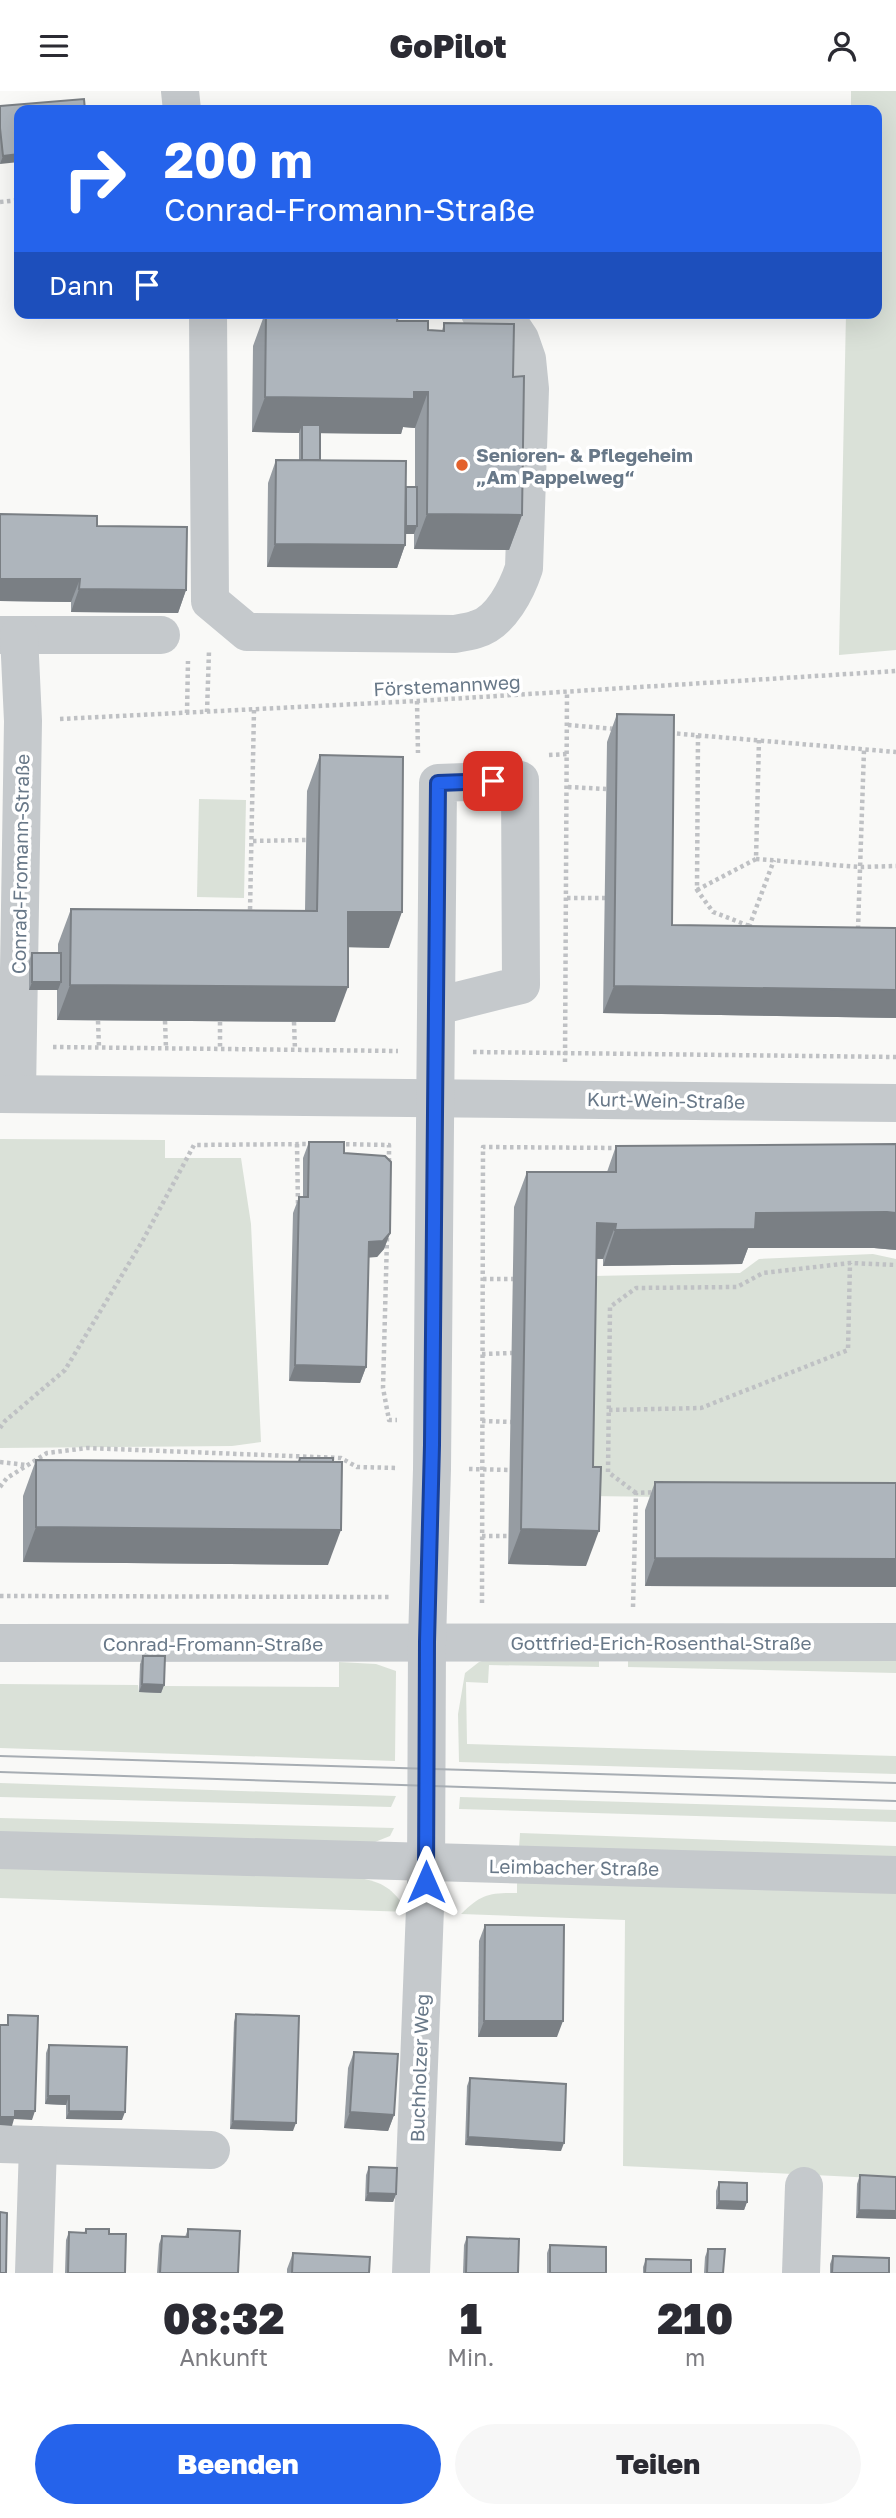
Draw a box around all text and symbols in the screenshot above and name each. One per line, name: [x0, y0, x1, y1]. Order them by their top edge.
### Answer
icon: menu: [35, 27, 73, 65]
text: GoPilot: [389, 27, 507, 65]
icon: person: [823, 27, 861, 65]
text: 200 m: [164, 130, 313, 189]
icon: right: [49, 133, 140, 224]
text: Conrad-Fromann-Straße: [164, 190, 535, 228]
icon: arrive: [128, 266, 166, 304]
text: Dann: [49, 270, 114, 301]
place label: Senioren- & Pflegeheim „Am Pappelweg“: [476, 443, 693, 488]
marker: Senioren- & Pflegeheim „Am Pappelweg“: [454, 457, 470, 473]
street label: Förstemannweg: [373, 670, 521, 700]
pin: [463, 751, 523, 811]
street label: Conrad-Fromann-Straße: [7, 754, 33, 974]
icon: arrive: [474, 762, 512, 800]
street label: Kurt-Wein-Straße: [587, 1087, 745, 1113]
street label: Gottfried-Erich-Rosenthal-Straße: [510, 1631, 812, 1654]
street label: Conrad-Fromann-Straße: [103, 1632, 323, 1655]
position arrow: [389, 1845, 463, 1919]
street label: Leimbacher Straße: [489, 1854, 659, 1880]
street label: Buchholzer Weg: [405, 1993, 433, 2143]
text: 08:32: [163, 2293, 284, 2343]
text: 1: [460, 2293, 482, 2343]
text: 210: [657, 2293, 733, 2343]
text: Ankunft: [179, 2343, 268, 2371]
text: Min.: [447, 2343, 494, 2371]
text: m: [685, 2343, 705, 2371]
button: Beenden: [35, 2424, 441, 2504]
button: Teilen: [455, 2424, 861, 2504]

